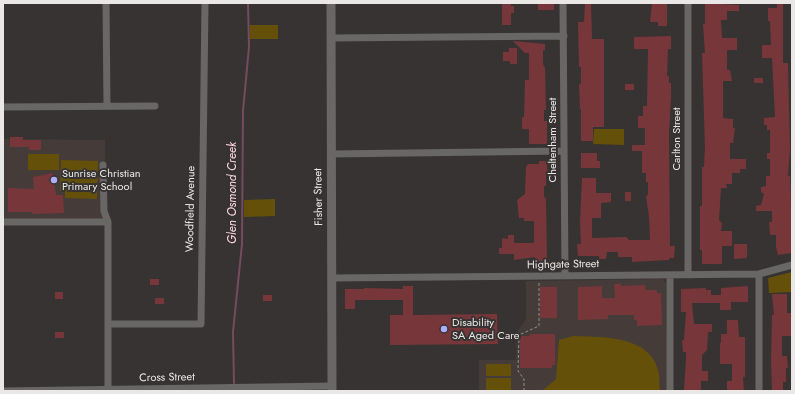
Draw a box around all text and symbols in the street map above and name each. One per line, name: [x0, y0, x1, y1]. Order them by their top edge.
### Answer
street label: Cheltenham Street: [546, 98, 560, 182]
street label: Carlton Street: [670, 107, 684, 171]
water label: Glen Osmond Creek: [226, 142, 240, 244]
street label: Woodfield Avenue: [184, 166, 198, 252]
place label: Sunrise Christian Primary School: [62, 167, 141, 193]
street label: Fisher Street: [312, 168, 326, 226]
marker: Sunrise Christian Primary School: [49, 175, 59, 185]
street label: Highgate Street: [527, 258, 599, 272]
place label: Disability SA Aged Care: [452, 316, 519, 342]
marker: Disability SA Aged Care: [439, 324, 449, 334]
street label: Cross Street: [139, 371, 195, 385]

